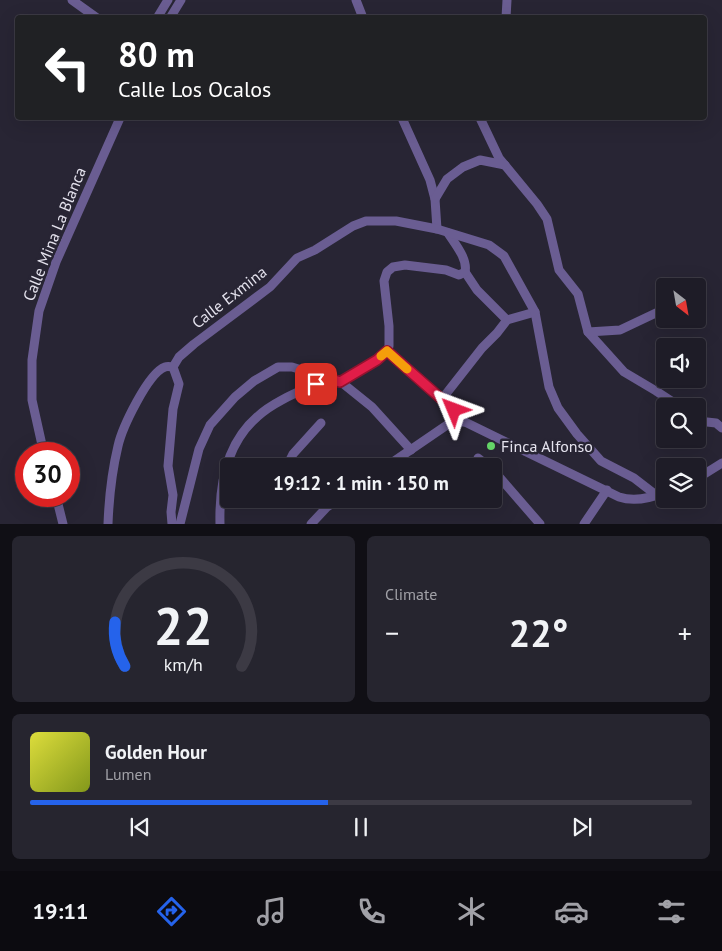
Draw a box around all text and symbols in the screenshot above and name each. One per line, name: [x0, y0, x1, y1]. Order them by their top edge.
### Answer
text: 80 m: [118, 31, 195, 77]
icon: left: [35, 35, 100, 100]
text: Calle Los Ocalos: [118, 75, 271, 103]
street label: Calle Mina La Blanca: [18, 164, 90, 304]
street label: Calle Exmina: [188, 262, 270, 332]
north arrow: [656, 278, 706, 328]
map controls: [656, 278, 706, 508]
button: sound: [656, 338, 706, 388]
pin: [295, 363, 337, 405]
icon: arrive: [302, 370, 330, 398]
position arrow: [427, 383, 479, 435]
button: search: [656, 398, 706, 448]
place label: Finca Alfonso: [501, 436, 593, 456]
marker: Finca Alfonso: [485, 440, 497, 452]
speed limit sign: 30: [15, 442, 80, 507]
button: layers: [656, 458, 706, 508]
text: 19:12 · 1 min · 150 m: [273, 471, 449, 495]
text: Climate: [385, 584, 437, 604]
text: 22: [154, 592, 213, 659]
text: 22°: [509, 608, 568, 657]
text: −: [385, 614, 399, 651]
text: +: [678, 614, 692, 651]
text: km/h: [164, 653, 203, 676]
text: Golden Hour: [105, 740, 207, 764]
text: Lumen: [105, 764, 151, 784]
icon: previous: [126, 813, 154, 841]
icon: pause: [347, 813, 375, 841]
icon: next: [568, 813, 596, 841]
icon: directions: [154, 894, 189, 929]
icon: music: [254, 894, 289, 929]
icon: phone: [354, 894, 389, 929]
icon: climate: [454, 894, 489, 929]
icon: car: [554, 894, 589, 929]
icon: filters: [654, 894, 689, 929]
text: 19:11: [33, 897, 88, 925]

